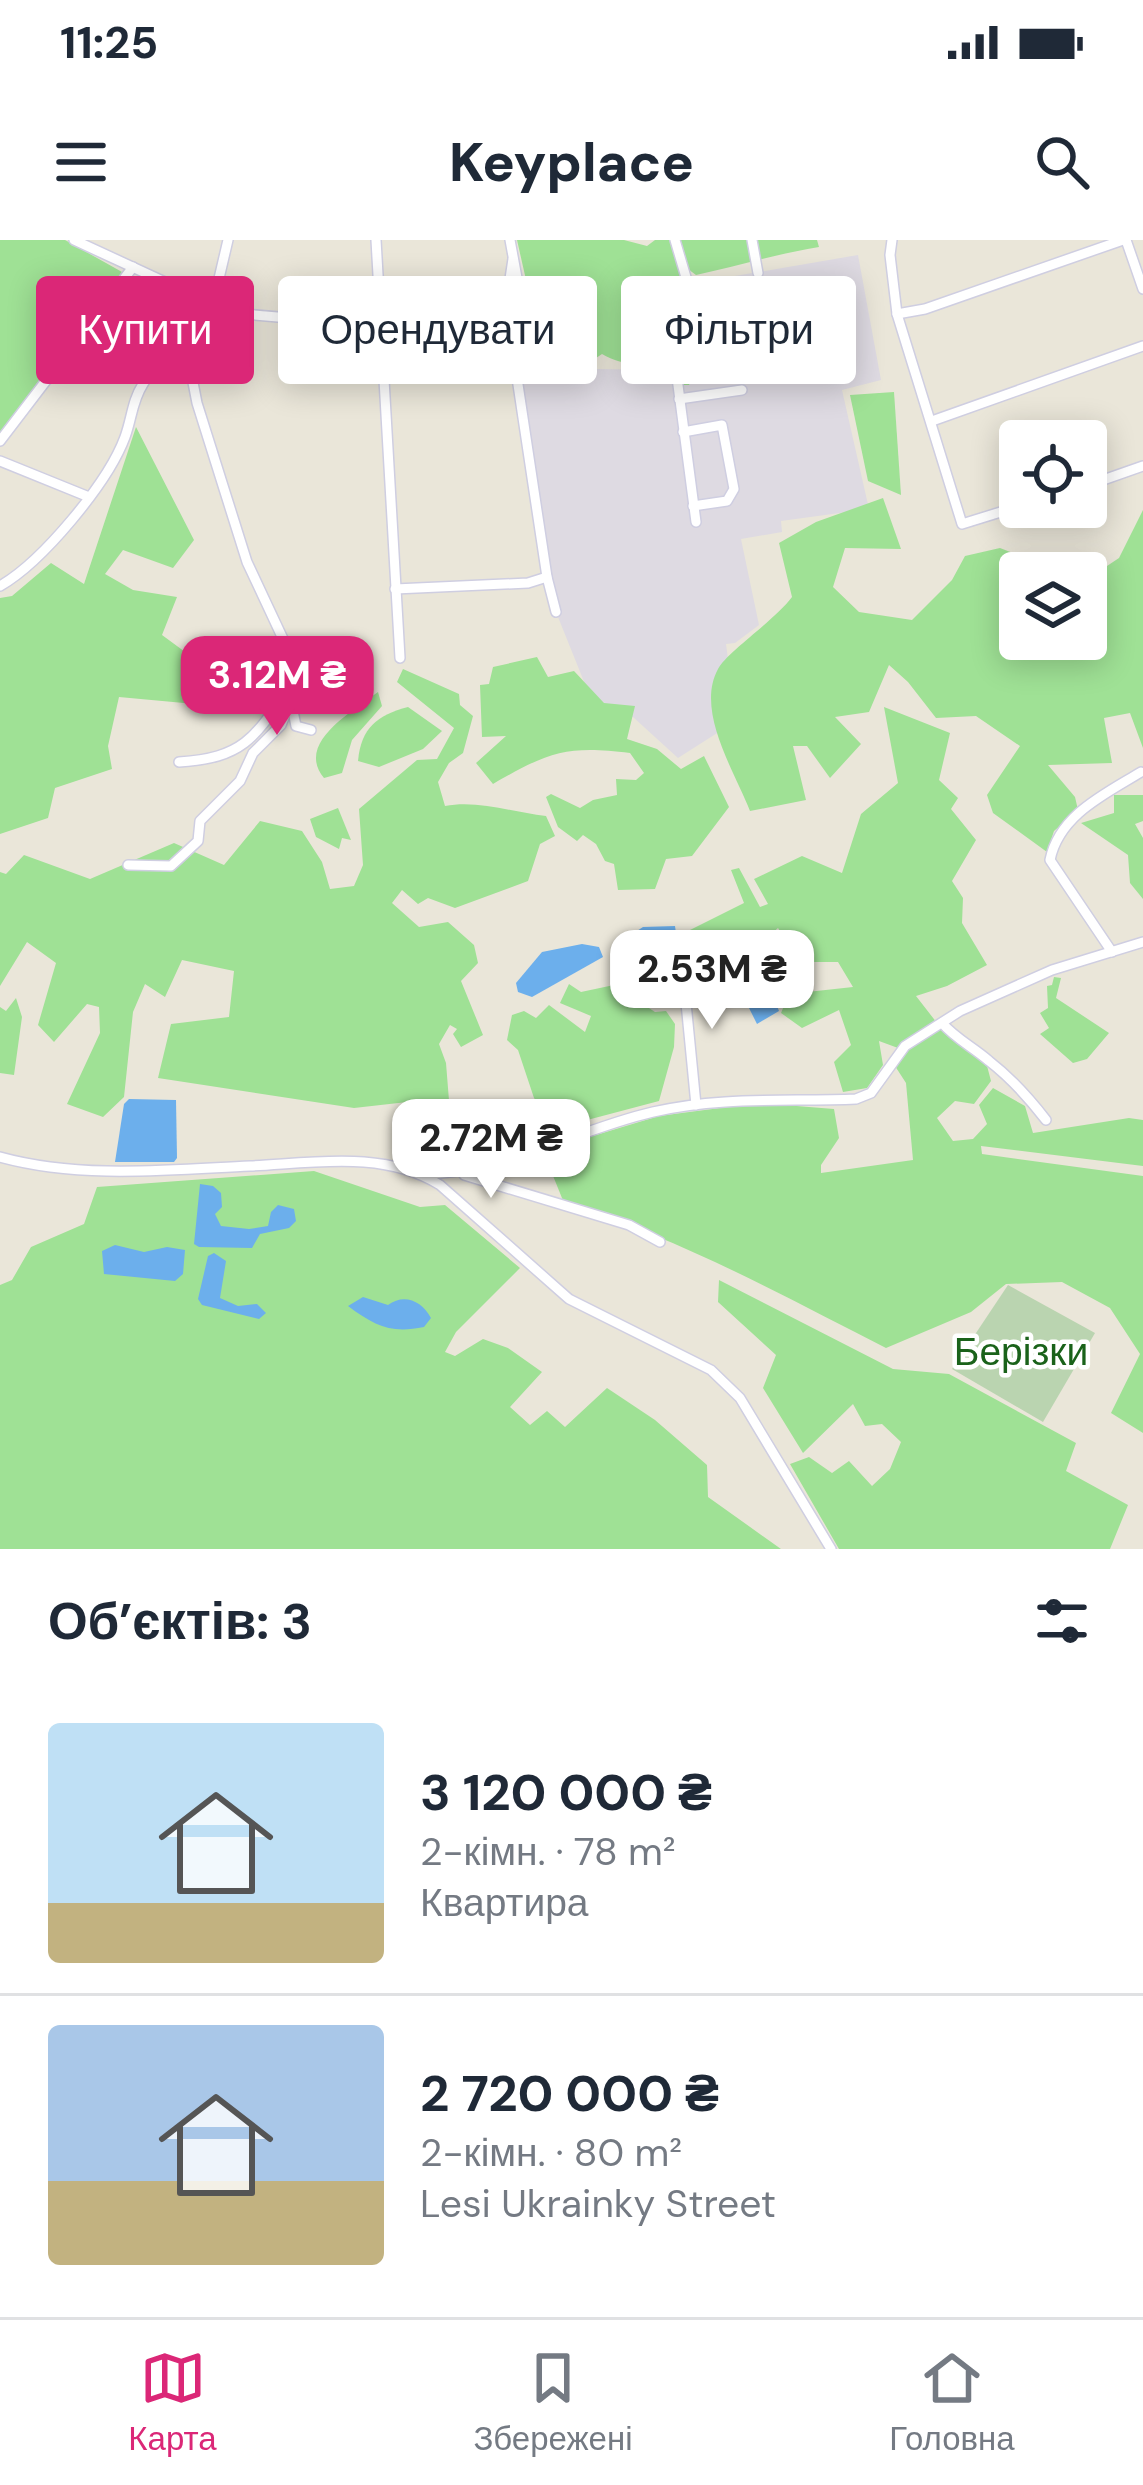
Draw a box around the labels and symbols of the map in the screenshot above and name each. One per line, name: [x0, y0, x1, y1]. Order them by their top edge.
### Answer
pin: 3.12M ₴: [166, 636, 388, 738]
pin: 2.53M ₴: [601, 930, 823, 1032]
pin: 2.72M ₴: [380, 1099, 602, 1201]
park label: Берізки: [954, 1326, 1088, 1377]

